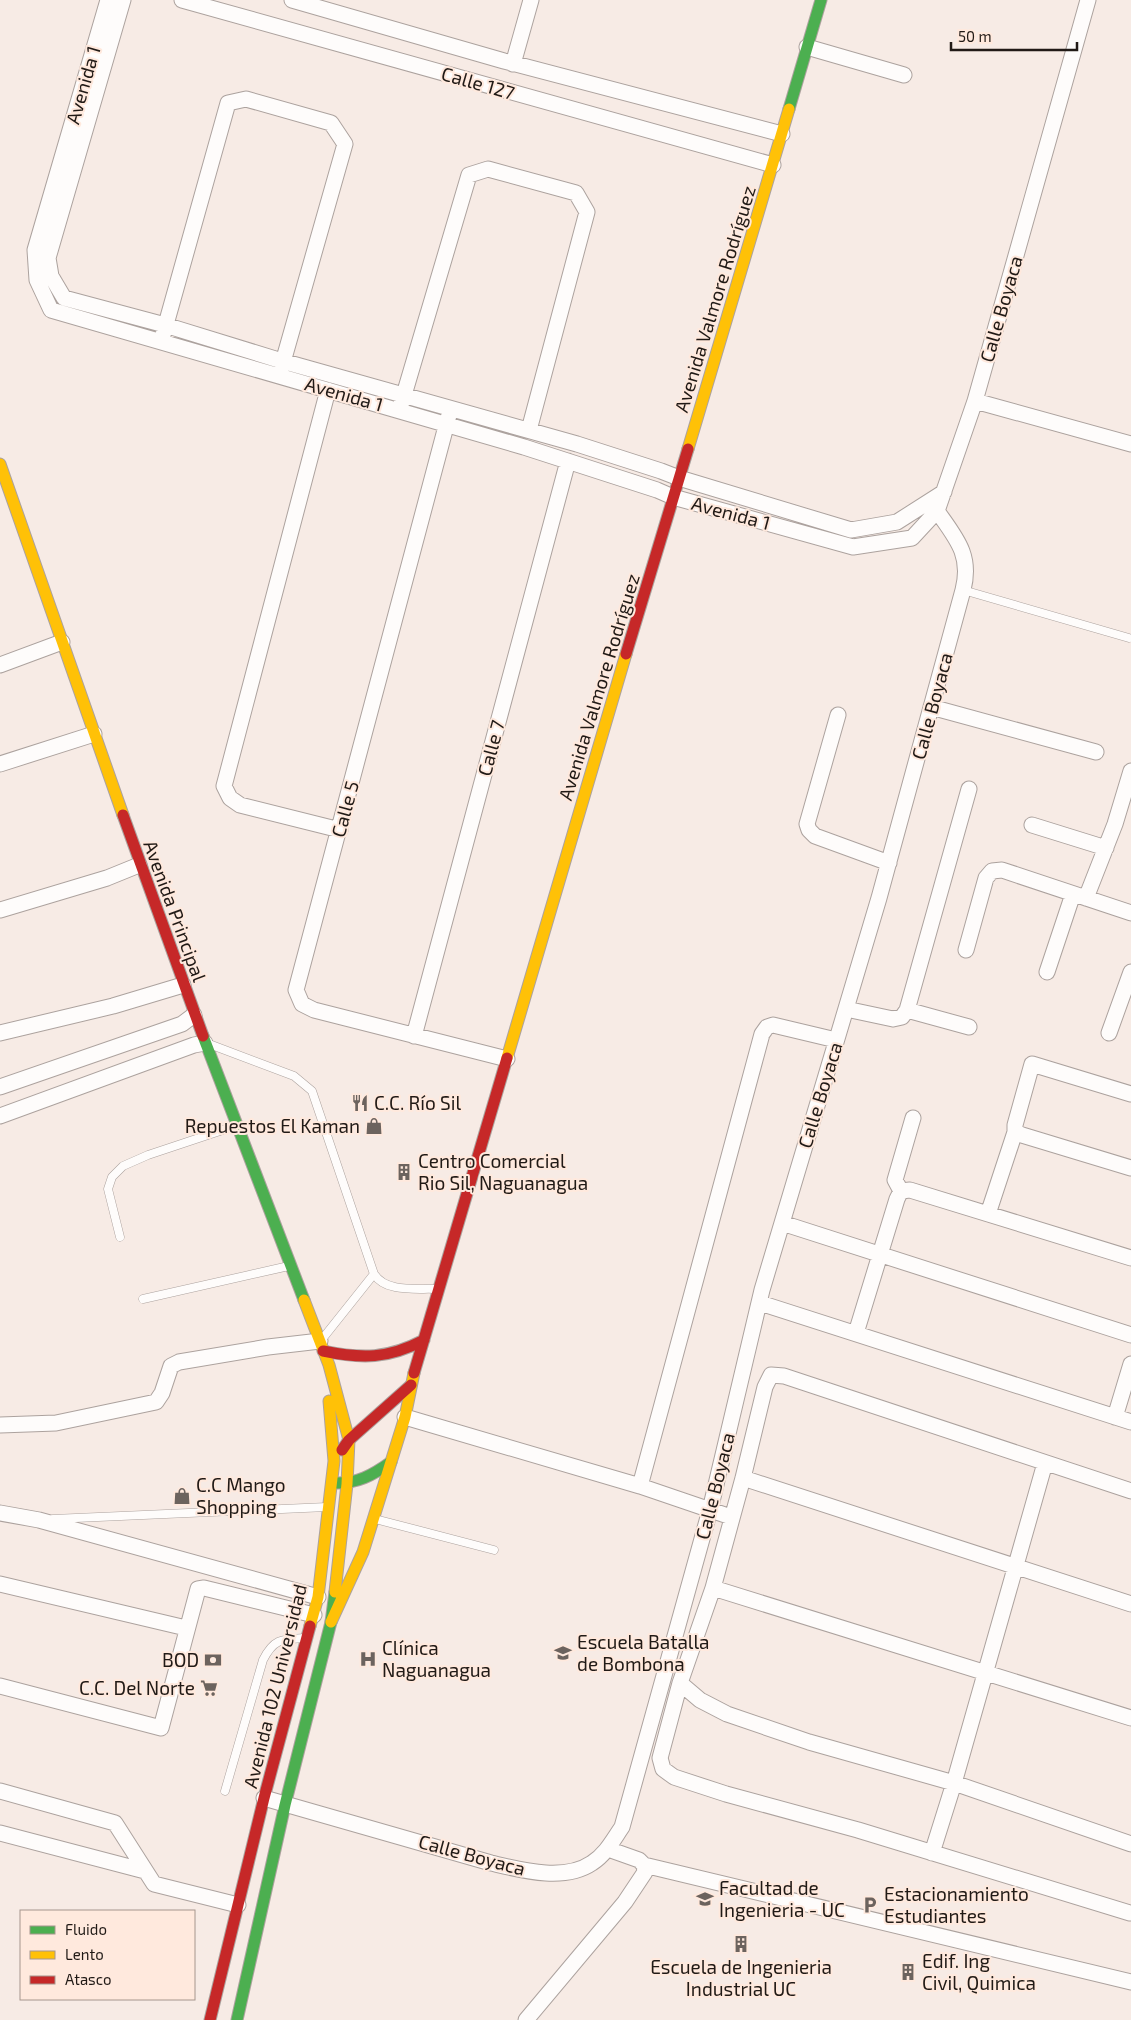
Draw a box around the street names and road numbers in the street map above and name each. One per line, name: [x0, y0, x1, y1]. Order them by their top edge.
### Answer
street label: Avenida 1: [60, 43, 105, 127]
street label: Calle 127: [439, 61, 518, 104]
street label: Avenida Valmore Rodríguez: [669, 183, 760, 415]
street label: Calle Boyaca: [974, 253, 1027, 365]
street label: Avenida 1: [302, 371, 386, 416]
street label: Avenida 1: [689, 491, 773, 534]
street label: Avenida Valmore Rodríguez: [553, 571, 644, 803]
street label: Calle Boyaca: [906, 650, 957, 762]
street label: Calle 7: [472, 717, 509, 778]
street label: Calle 5: [326, 778, 363, 839]
street label: Avenida Principal: [139, 837, 212, 985]
street label: Calle Boyaca: [793, 1039, 847, 1151]
street label: Calle Boyaca: [690, 1430, 739, 1542]
street label: Avenida 102 Universidad: [238, 1581, 311, 1790]
street label: Calle Boyaca: [416, 1829, 528, 1880]

